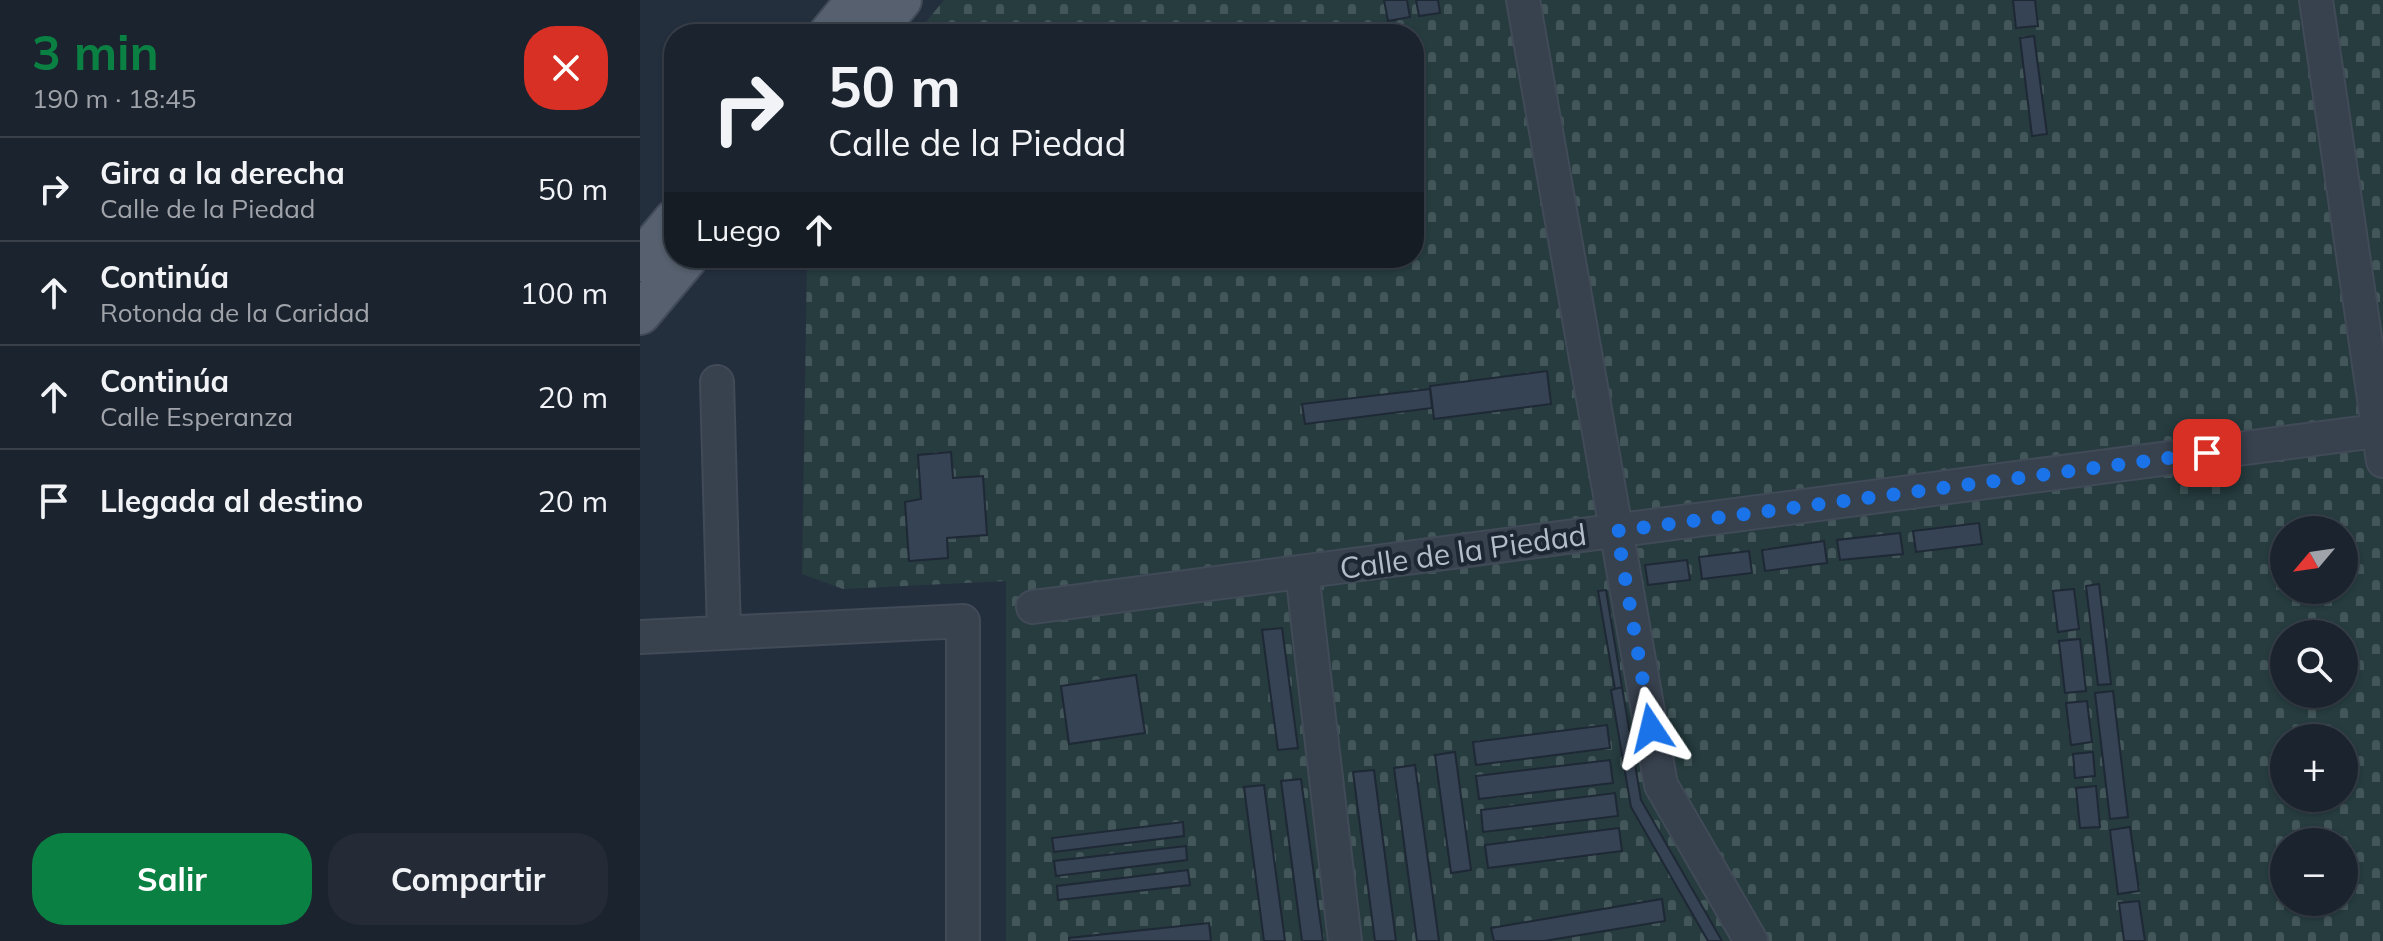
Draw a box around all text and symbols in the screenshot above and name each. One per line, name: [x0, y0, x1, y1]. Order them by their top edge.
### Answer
text: 3 min: [32, 22, 159, 82]
button: close: [524, 26, 608, 110]
text: 50 m: [828, 51, 961, 121]
icon: right: [696, 56, 800, 160]
text: 190 m · 18:45: [32, 82, 196, 115]
text: Calle de la Piedad: [828, 120, 1126, 165]
text: Gira a la derecha: [100, 154, 345, 192]
icon: right: [32, 167, 76, 211]
text: 50 m: [538, 170, 608, 208]
text: Calle de la Piedad: [100, 192, 315, 225]
icon: ahead: [797, 208, 841, 252]
text: Luego: [696, 211, 781, 249]
text: Continúa: [100, 258, 229, 296]
icon: ahead: [32, 271, 76, 315]
text: 100 m: [520, 274, 608, 312]
text: Rotonda de la Caridad: [100, 296, 370, 329]
text: Continúa: [100, 362, 229, 400]
icon: ahead: [32, 375, 76, 419]
text: 20 m: [538, 378, 608, 416]
text: Calle Esperanza: [100, 400, 293, 433]
pin: [2173, 419, 2241, 487]
icon: arrive: [2185, 431, 2229, 475]
icon: arrive: [32, 479, 76, 523]
text: Llegada al destino: [100, 482, 363, 520]
text: 20 m: [538, 482, 608, 520]
street label: Calle de la Piedad: [1337, 515, 1589, 587]
north arrow: [2270, 516, 2358, 604]
map controls: [2270, 516, 2358, 916]
button: search: [2270, 620, 2358, 708]
position arrow: [1609, 686, 1693, 770]
button: +: [2270, 724, 2358, 812]
button: −: [2270, 828, 2358, 916]
button: Salir: [32, 833, 312, 925]
button: Compartir: [328, 833, 608, 925]

